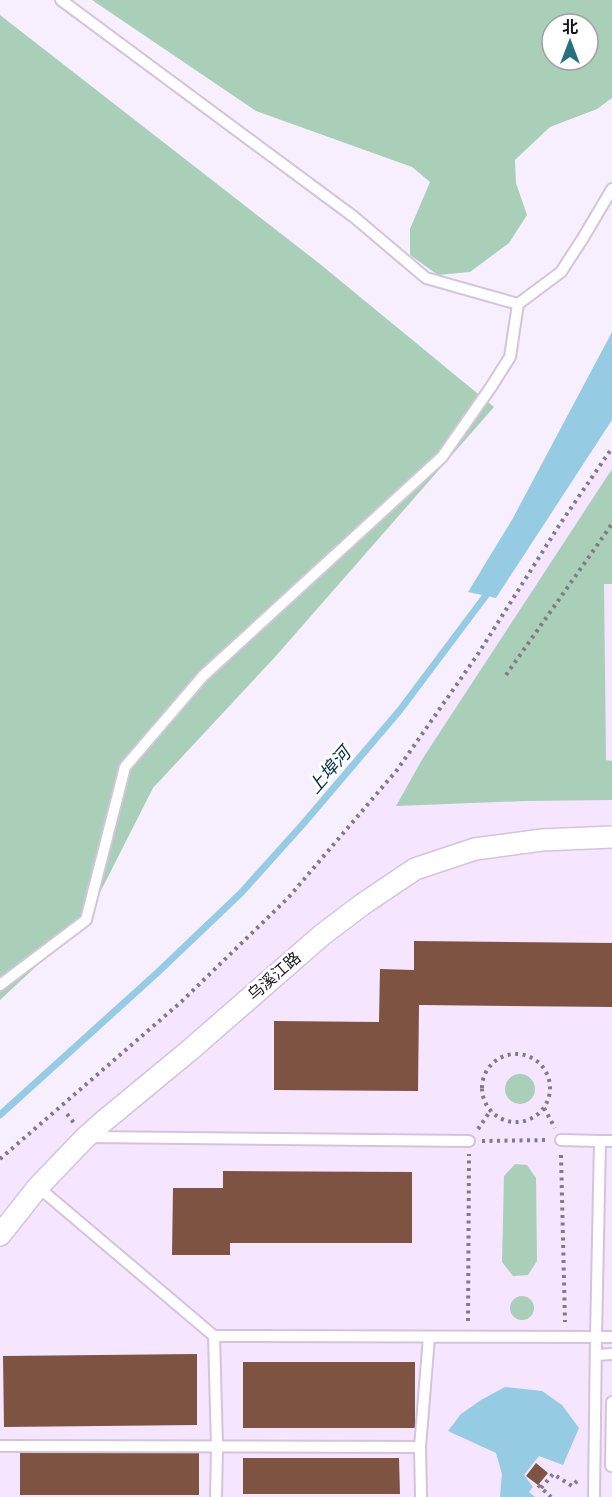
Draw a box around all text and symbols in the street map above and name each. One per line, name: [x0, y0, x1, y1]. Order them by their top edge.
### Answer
north arrow: [540, 12, 600, 72]
text: 北: [562, 16, 578, 39]
water label: 上埠河: [302, 739, 358, 799]
street label: 乌溪江路: [242, 946, 306, 1006]

